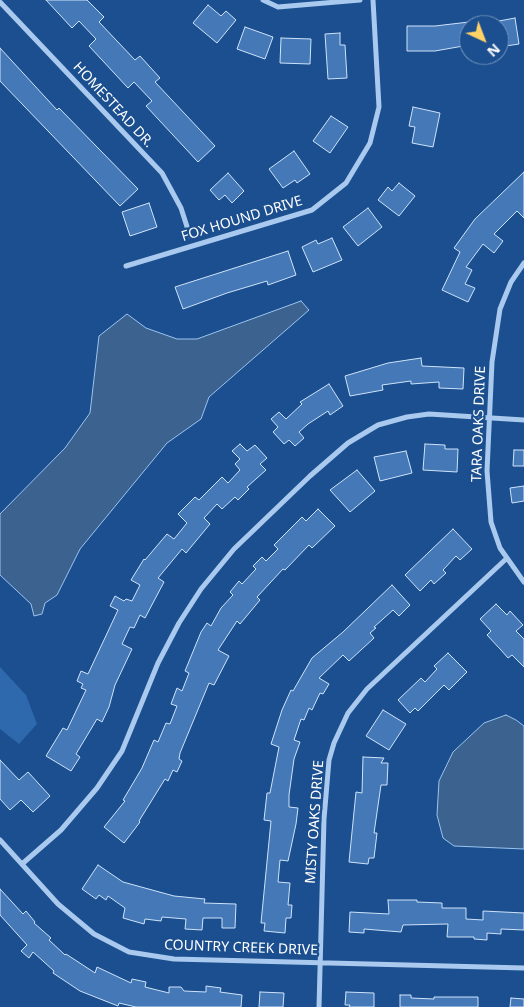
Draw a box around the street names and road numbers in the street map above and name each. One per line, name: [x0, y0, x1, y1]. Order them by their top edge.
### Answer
street label: HOMESTEAD DR.: [69, 59, 157, 151]
street label: FOX HOUND DRIVE: [179, 193, 305, 245]
street label: TARA OAKS DRIVE: [469, 365, 489, 483]
street label: MISTY OAKS DRIVE: [302, 760, 328, 884]
street label: COUNTRY CREEK DRIVE: [164, 937, 318, 959]

